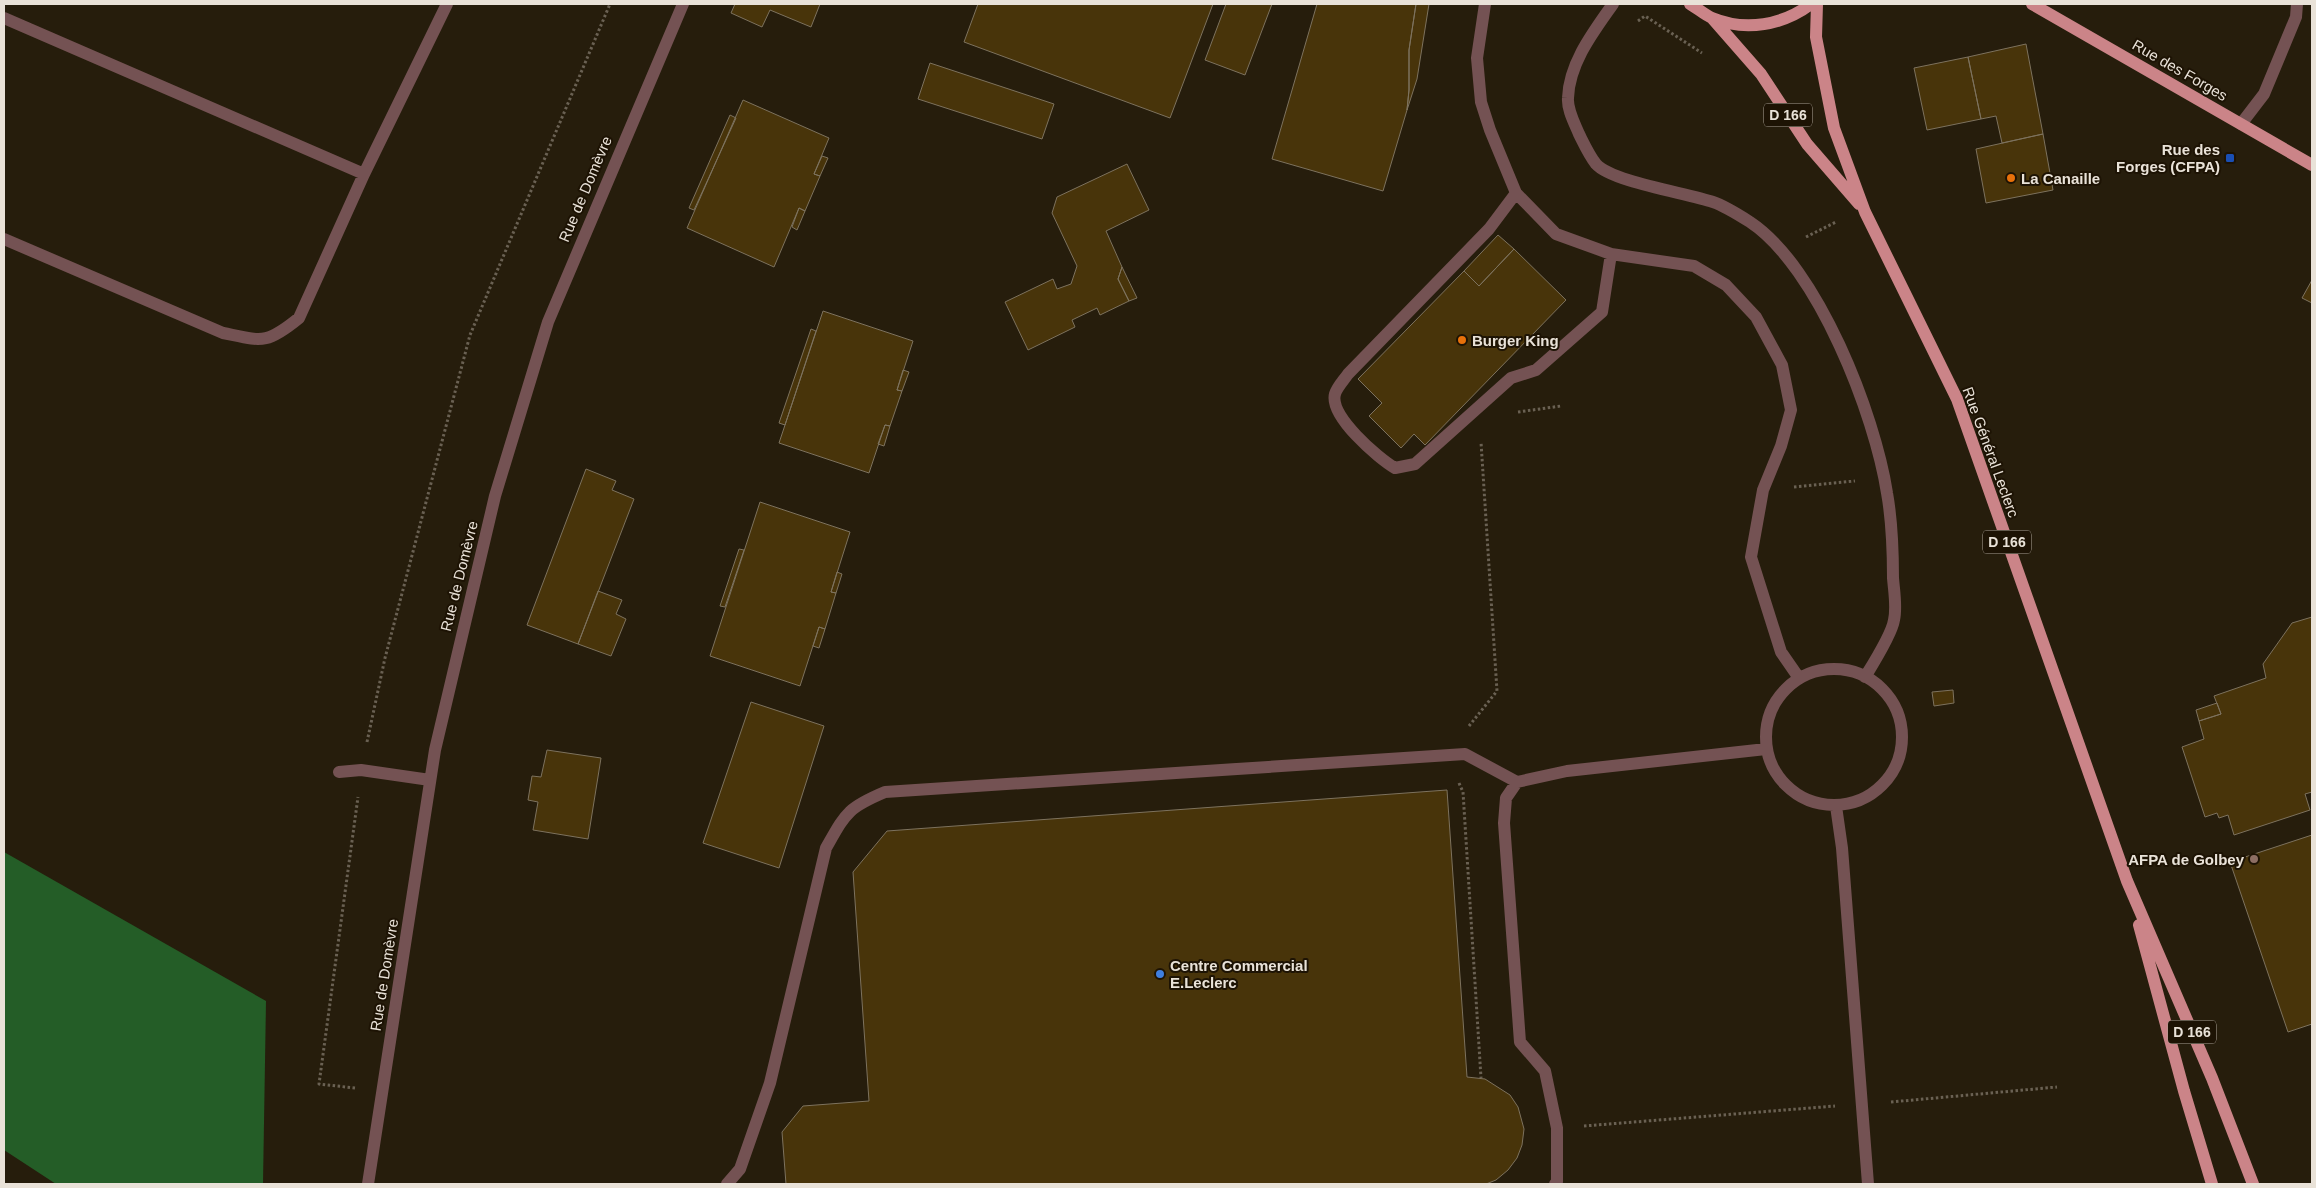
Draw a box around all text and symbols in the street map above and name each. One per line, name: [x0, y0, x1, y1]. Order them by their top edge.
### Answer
street label: Rue des Forges: [2130, 36, 2230, 104]
road number: D 166: [1764, 104, 1812, 126]
street label: Rue de Domèvre: [555, 133, 615, 245]
place label: Rue des Forges (CFPA): [2116, 141, 2220, 175]
marker: Rue des Forges (CFPA): [2224, 152, 2236, 164]
place label: La Canaille: [2021, 170, 2100, 187]
marker: La Canaille: [2005, 172, 2017, 184]
place label: Burger King: [1472, 332, 1559, 349]
marker: Burger King: [1456, 334, 1468, 346]
street label: Rue Général Leclerc: [1959, 384, 2023, 520]
street label: Rue de Domèvre: [437, 519, 481, 633]
road number: D 166: [1983, 530, 2031, 554]
place label: AFPA de Golbey: [2128, 851, 2245, 868]
marker: AFPA de Golbey: [2248, 853, 2260, 865]
street label: Rue de Domèvre: [367, 918, 401, 1032]
place label: Centre Commercial E.Leclerc: [1170, 957, 1308, 991]
marker: Centre Commercial E.Leclerc: [1154, 968, 1166, 980]
road number: D 166: [2168, 1020, 2216, 1044]

